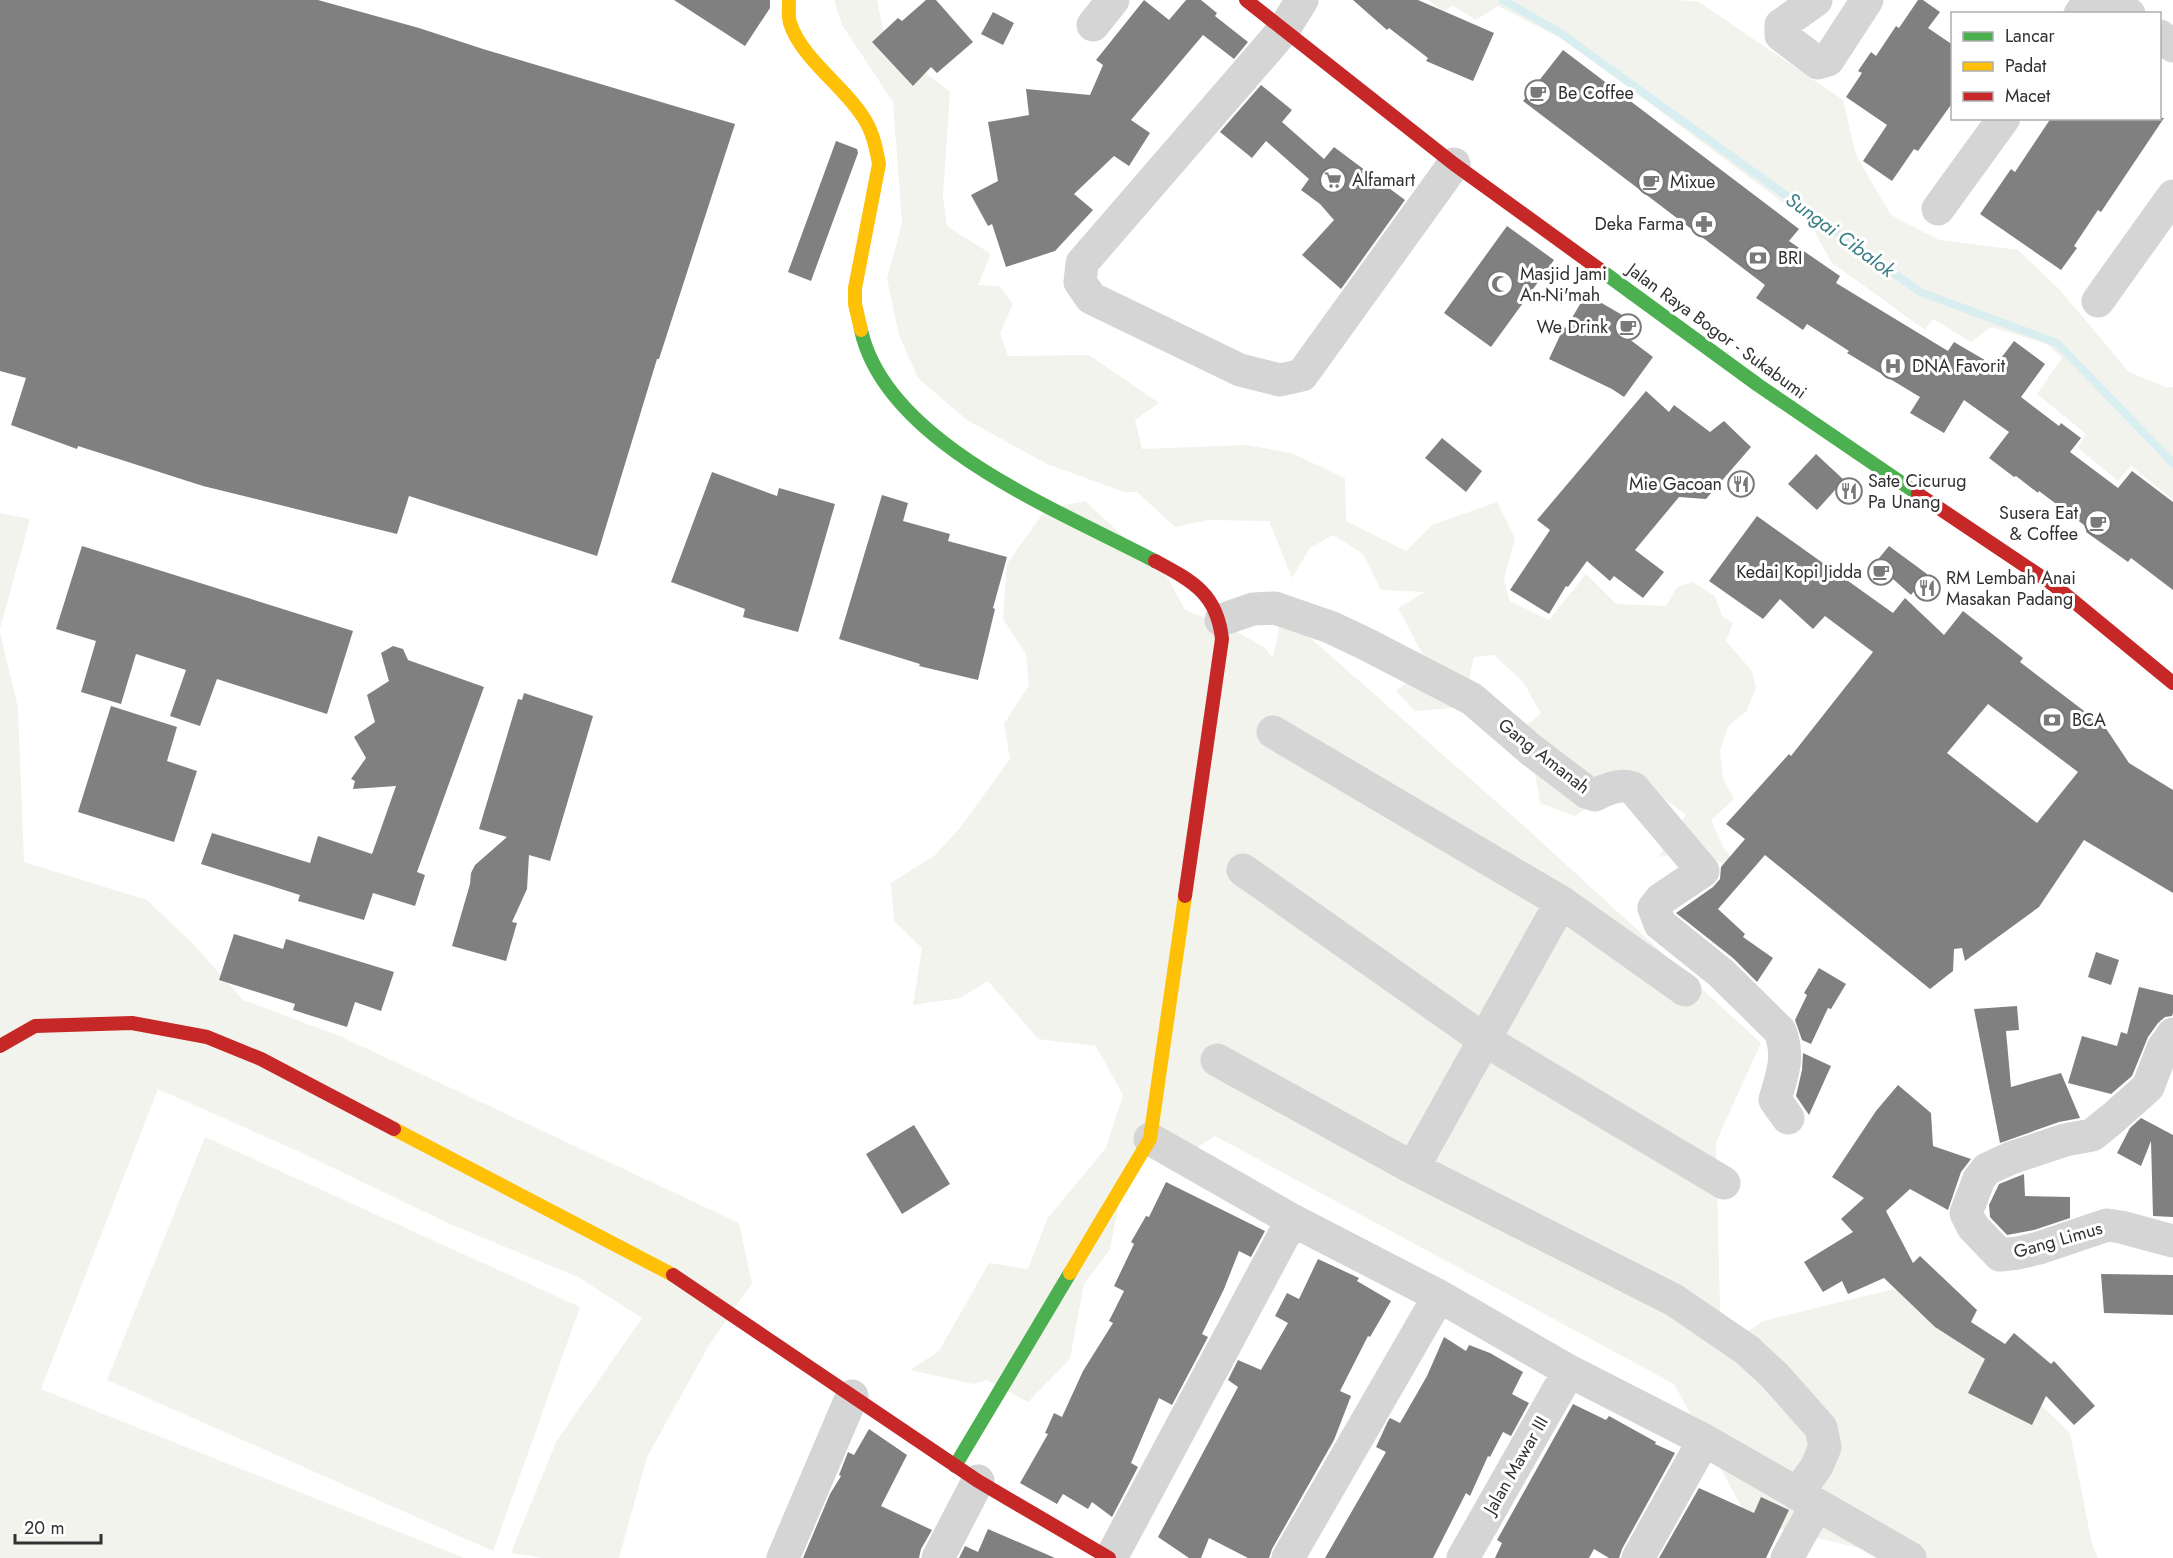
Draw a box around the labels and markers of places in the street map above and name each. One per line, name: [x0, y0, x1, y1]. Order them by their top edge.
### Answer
cafe icon: Be Coffee: [1523, 78, 1553, 108]
place label: Be Coffee: [1558, 80, 1634, 106]
supermarket icon: Alfamart: [1318, 165, 1348, 195]
place label: Alfamart: [1352, 167, 1416, 193]
cafe icon: Mixue: [1636, 167, 1666, 197]
place label: Mixue: [1670, 169, 1715, 195]
pharmacy icon: Deka Farma: [1689, 209, 1719, 239]
place label: Deka Farma: [1595, 211, 1684, 237]
bank icon: BRI: [1743, 243, 1773, 273]
place label: BRI: [1778, 245, 1803, 271]
place label: Masjid Jami An-Ni'mah: [1520, 261, 1607, 308]
mosque icon: Masjid Jami An-Ni'mah: [1485, 269, 1515, 299]
cafe icon: We Drink: [1613, 312, 1643, 342]
place label: We Drink: [1536, 314, 1608, 340]
hospital icon: DNA Favorit: [1878, 351, 1908, 381]
place label: DNA Favorit: [1912, 353, 2006, 379]
place label: Sate Cicurug Pa Unang: [1868, 468, 1966, 515]
restaurant icon: Mie Gacoan: [1726, 469, 1756, 499]
place label: Mie Gacoan: [1629, 471, 1722, 497]
restaurant icon: Sate Cicurug Pa Unang: [1834, 476, 1864, 506]
place label: Susera Eat & Coffee: [1999, 500, 2079, 547]
cafe icon: Susera Eat & Coffee: [2083, 508, 2113, 538]
cafe icon: Kedai Kopi Jidda: [1866, 557, 1896, 587]
place label: Kedai Kopi Jidda: [1736, 559, 1862, 585]
place label: RM Lembah Anai Masakan Padang: [1946, 565, 2076, 612]
restaurant icon: RM Lembah Anai Masakan Padang: [1912, 573, 1942, 603]
bank icon: BCA: [2037, 705, 2067, 735]
place label: BCA: [2072, 707, 2106, 733]

